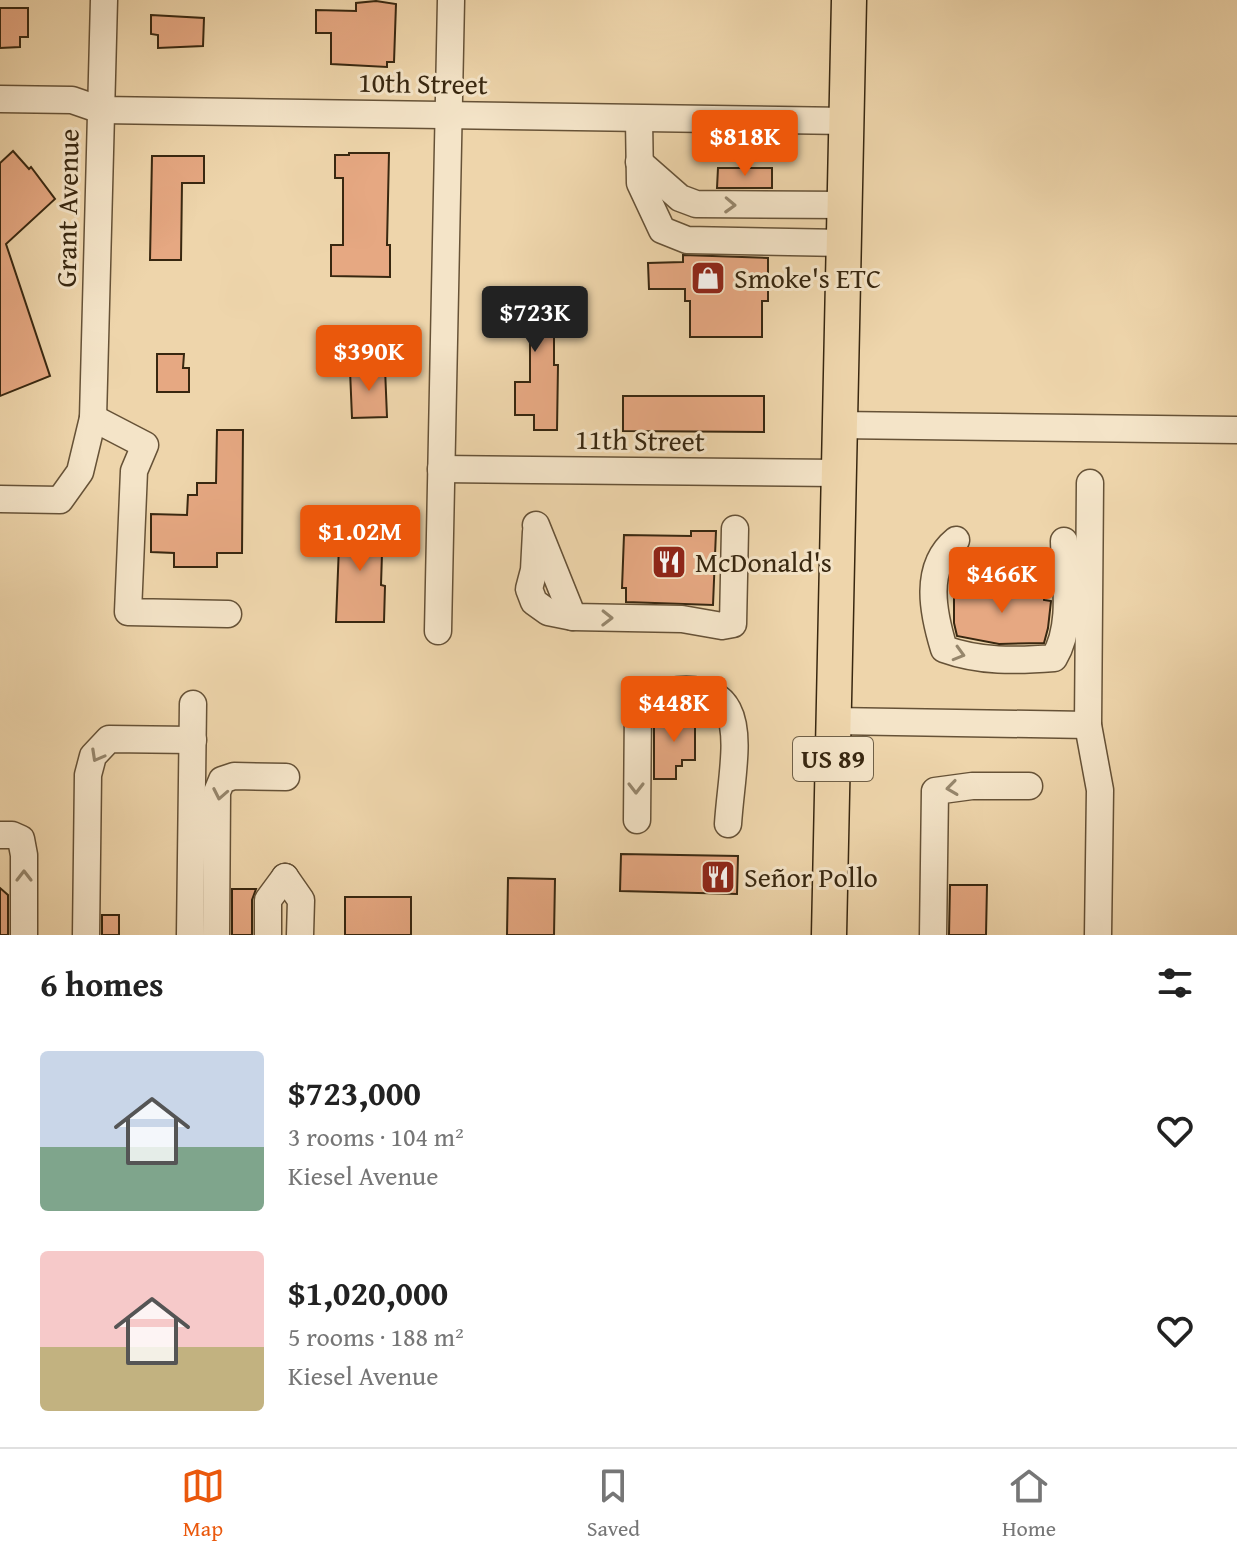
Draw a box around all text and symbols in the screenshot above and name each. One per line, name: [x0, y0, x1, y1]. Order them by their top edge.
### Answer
street label: 10th Street: [358, 61, 488, 104]
pin: $818K: [689, 110, 801, 178]
text: $818K: [710, 116, 780, 155]
street label: Grant Avenue: [45, 128, 88, 288]
one-way arrow: [724, 196, 737, 213]
place label: Smoke's ETC: [734, 257, 881, 298]
shop icon: Smoke's ETC: [689, 259, 727, 297]
pin: $723K: [479, 286, 591, 354]
text: $723K: [500, 292, 570, 331]
pin: $390K: [313, 325, 425, 393]
text: $390K: [334, 331, 404, 370]
street label: 11th Street: [575, 418, 705, 461]
pin: $1.02M: [295, 505, 425, 573]
text: $1.02M: [318, 511, 402, 550]
place label: McDonald's: [695, 541, 832, 582]
restaurant icon: McDonald's: [650, 543, 688, 581]
pin: $466K: [946, 547, 1058, 615]
text: $466K: [967, 553, 1037, 592]
one-way arrow: [601, 609, 614, 627]
one-way arrow: [952, 644, 966, 661]
pin: $448K: [618, 676, 730, 744]
text: $448K: [639, 682, 709, 721]
road number: US 89: [793, 737, 873, 781]
one-way arrow: [91, 748, 106, 762]
one-way arrow: [945, 779, 959, 796]
one-way arrow: [627, 782, 645, 795]
one-way arrow: [212, 787, 229, 800]
place label: Señor Pollo: [744, 856, 878, 897]
restaurant icon: Señor Pollo: [699, 858, 737, 896]
one-way arrow: [15, 869, 33, 882]
text: 6 homes: [40, 959, 164, 1008]
icon: filters: [1153, 961, 1197, 1005]
text: $723,000: [288, 1068, 421, 1117]
icon: home: [104, 1083, 200, 1179]
icon: heart: [1153, 1109, 1197, 1153]
text: 3 rooms · 104 m²: [288, 1117, 464, 1156]
text: Kiesel Avenue: [288, 1156, 438, 1195]
text: $1,020,000: [288, 1268, 448, 1317]
icon: home: [104, 1283, 200, 1379]
icon: heart: [1153, 1309, 1197, 1353]
text: 5 rooms · 188 m²: [288, 1317, 464, 1356]
text: Kiesel Avenue: [288, 1356, 438, 1395]
tab: Map: [181, 1464, 225, 1544]
tab: Saved: [587, 1464, 640, 1544]
tab: Home: [1002, 1464, 1056, 1544]

